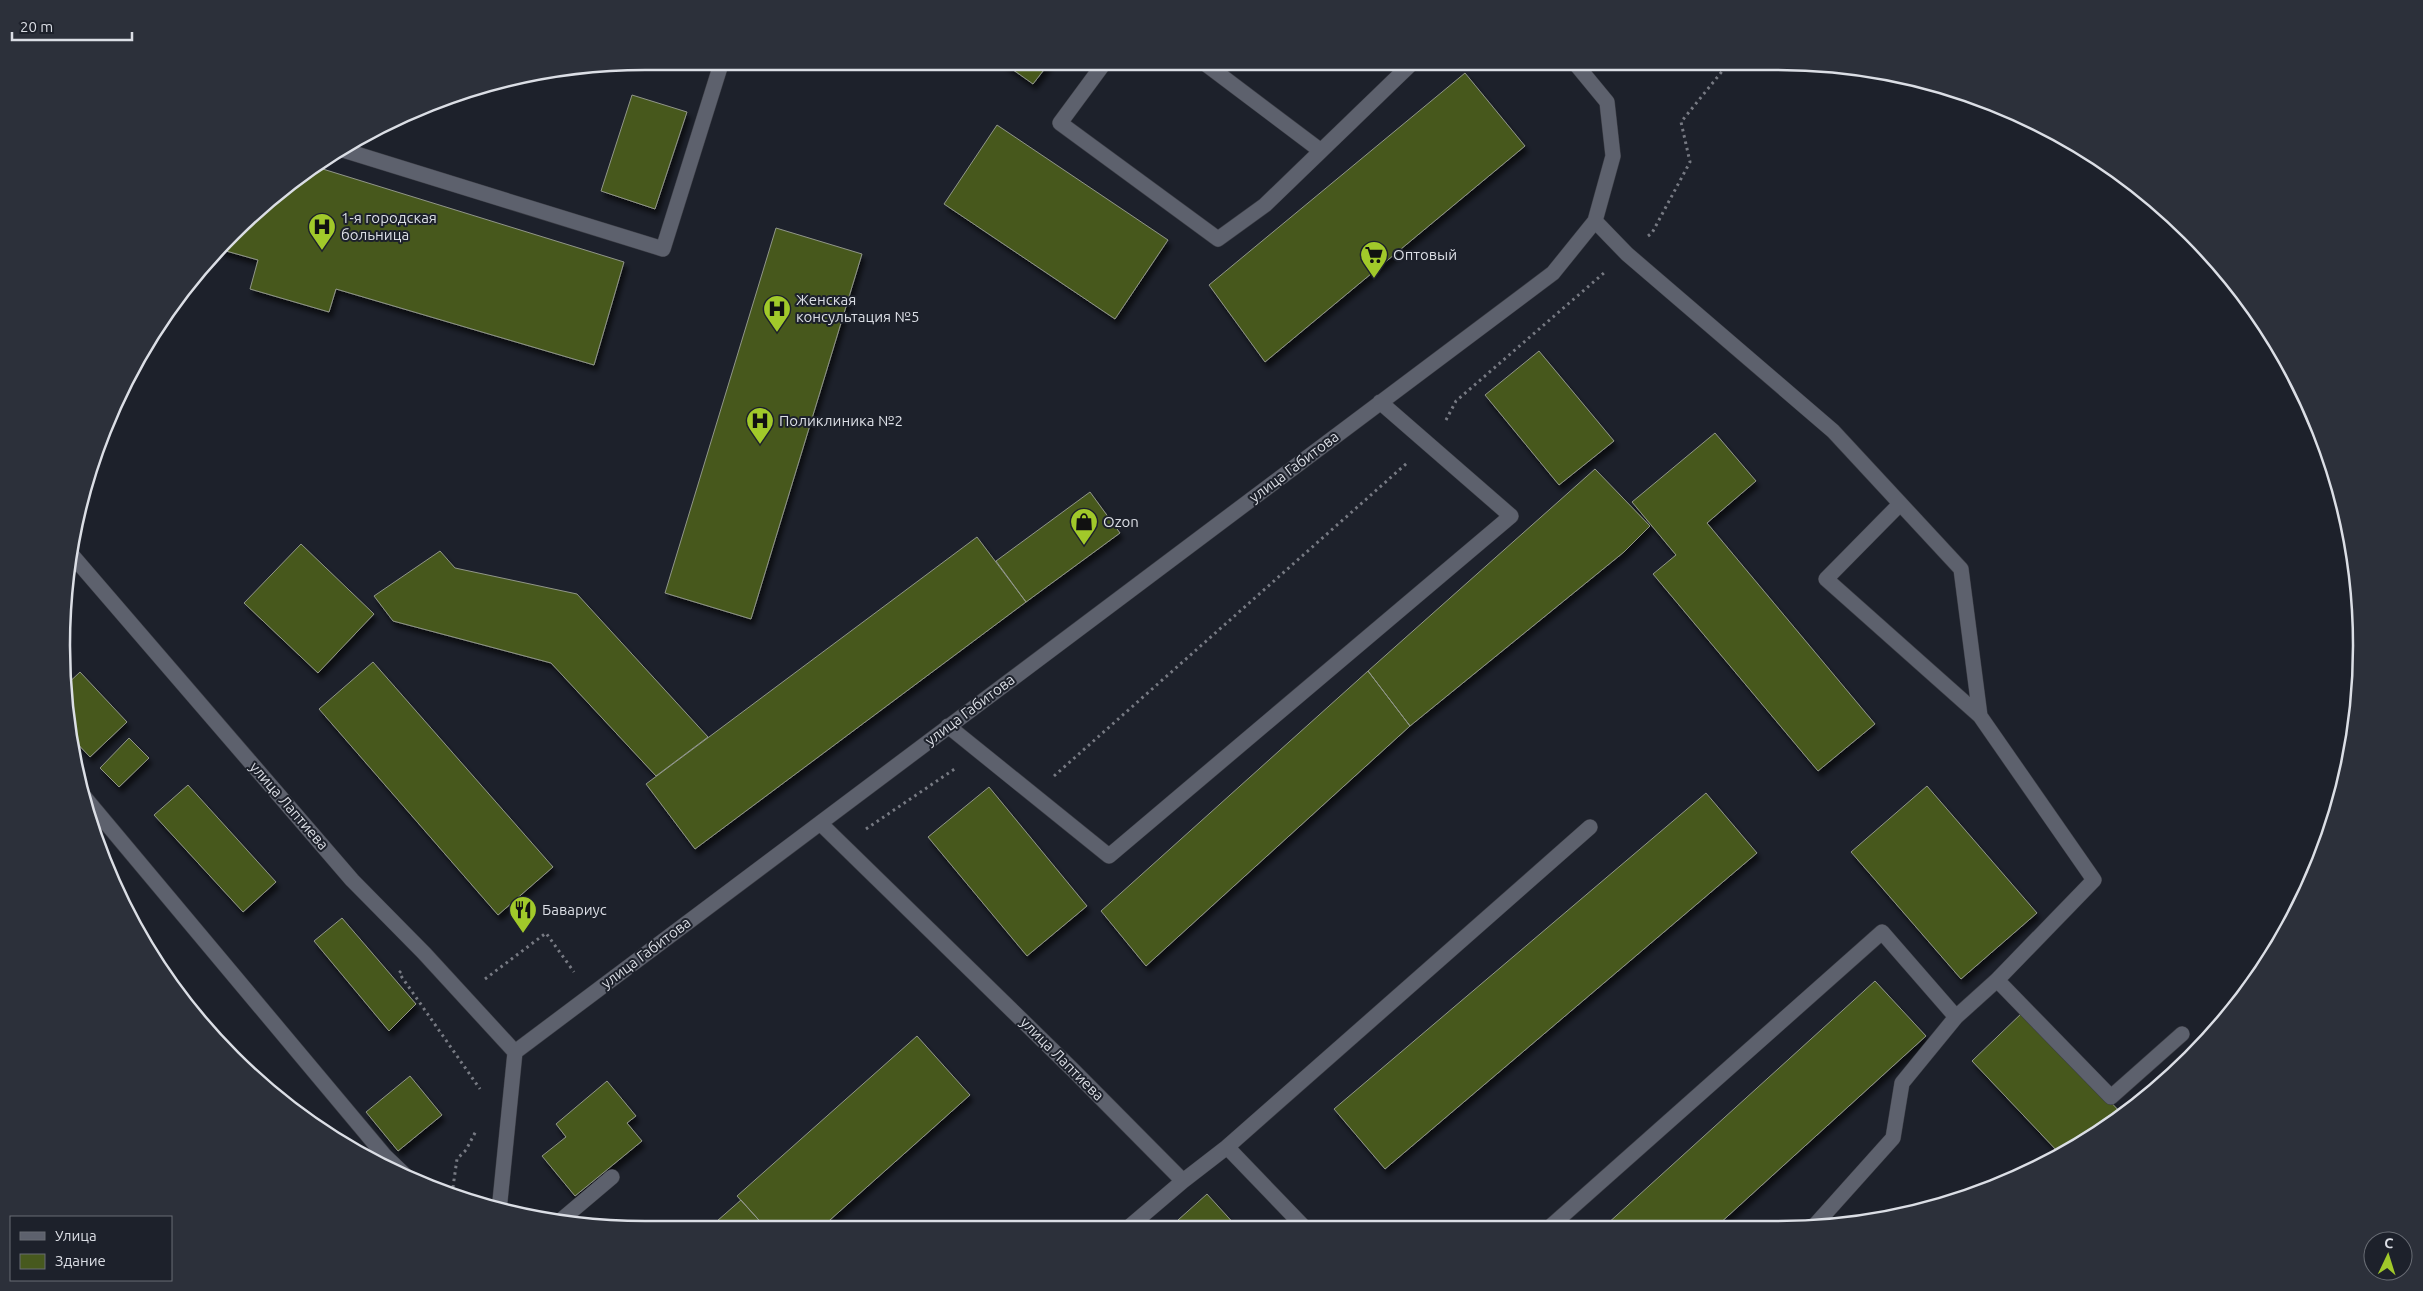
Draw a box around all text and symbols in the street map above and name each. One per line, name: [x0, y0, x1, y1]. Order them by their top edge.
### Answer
scale bar: [12, 10, 132, 42]
text: 20 m: [20, 18, 53, 35]
place label: 1-я городская больница: [341, 209, 437, 243]
hospital icon: 1-я городская больница: [307, 212, 337, 251]
supermarket icon: Оптовый: [1359, 240, 1389, 279]
place label: Оптовый: [1393, 246, 1457, 263]
place label: Женская консультация №5: [796, 291, 920, 325]
hospital icon: Женская консультация №5: [762, 294, 792, 333]
hospital icon: Поликлиника №2: [745, 406, 775, 445]
place label: Поликлиника №2: [779, 412, 903, 429]
street label: улица Габитова: [1246, 427, 1342, 506]
shop icon: Ozon: [1069, 507, 1099, 546]
place label: Ozon: [1103, 513, 1139, 530]
street label: улица Габитова: [922, 670, 1018, 749]
street label: улица Лаптиева: [247, 758, 332, 853]
restaurant icon: Бавариус: [508, 895, 538, 934]
place label: Бавариус: [542, 901, 607, 918]
street label: улица Габитова: [598, 913, 694, 992]
street label: улица Лаптиева: [1017, 1013, 1108, 1104]
legend: [10, 1216, 172, 1281]
text: Улица: [55, 1227, 97, 1244]
north arrow: [2363, 1231, 2413, 1281]
text: С: [2384, 1235, 2394, 1251]
text: Здание: [55, 1252, 106, 1269]

